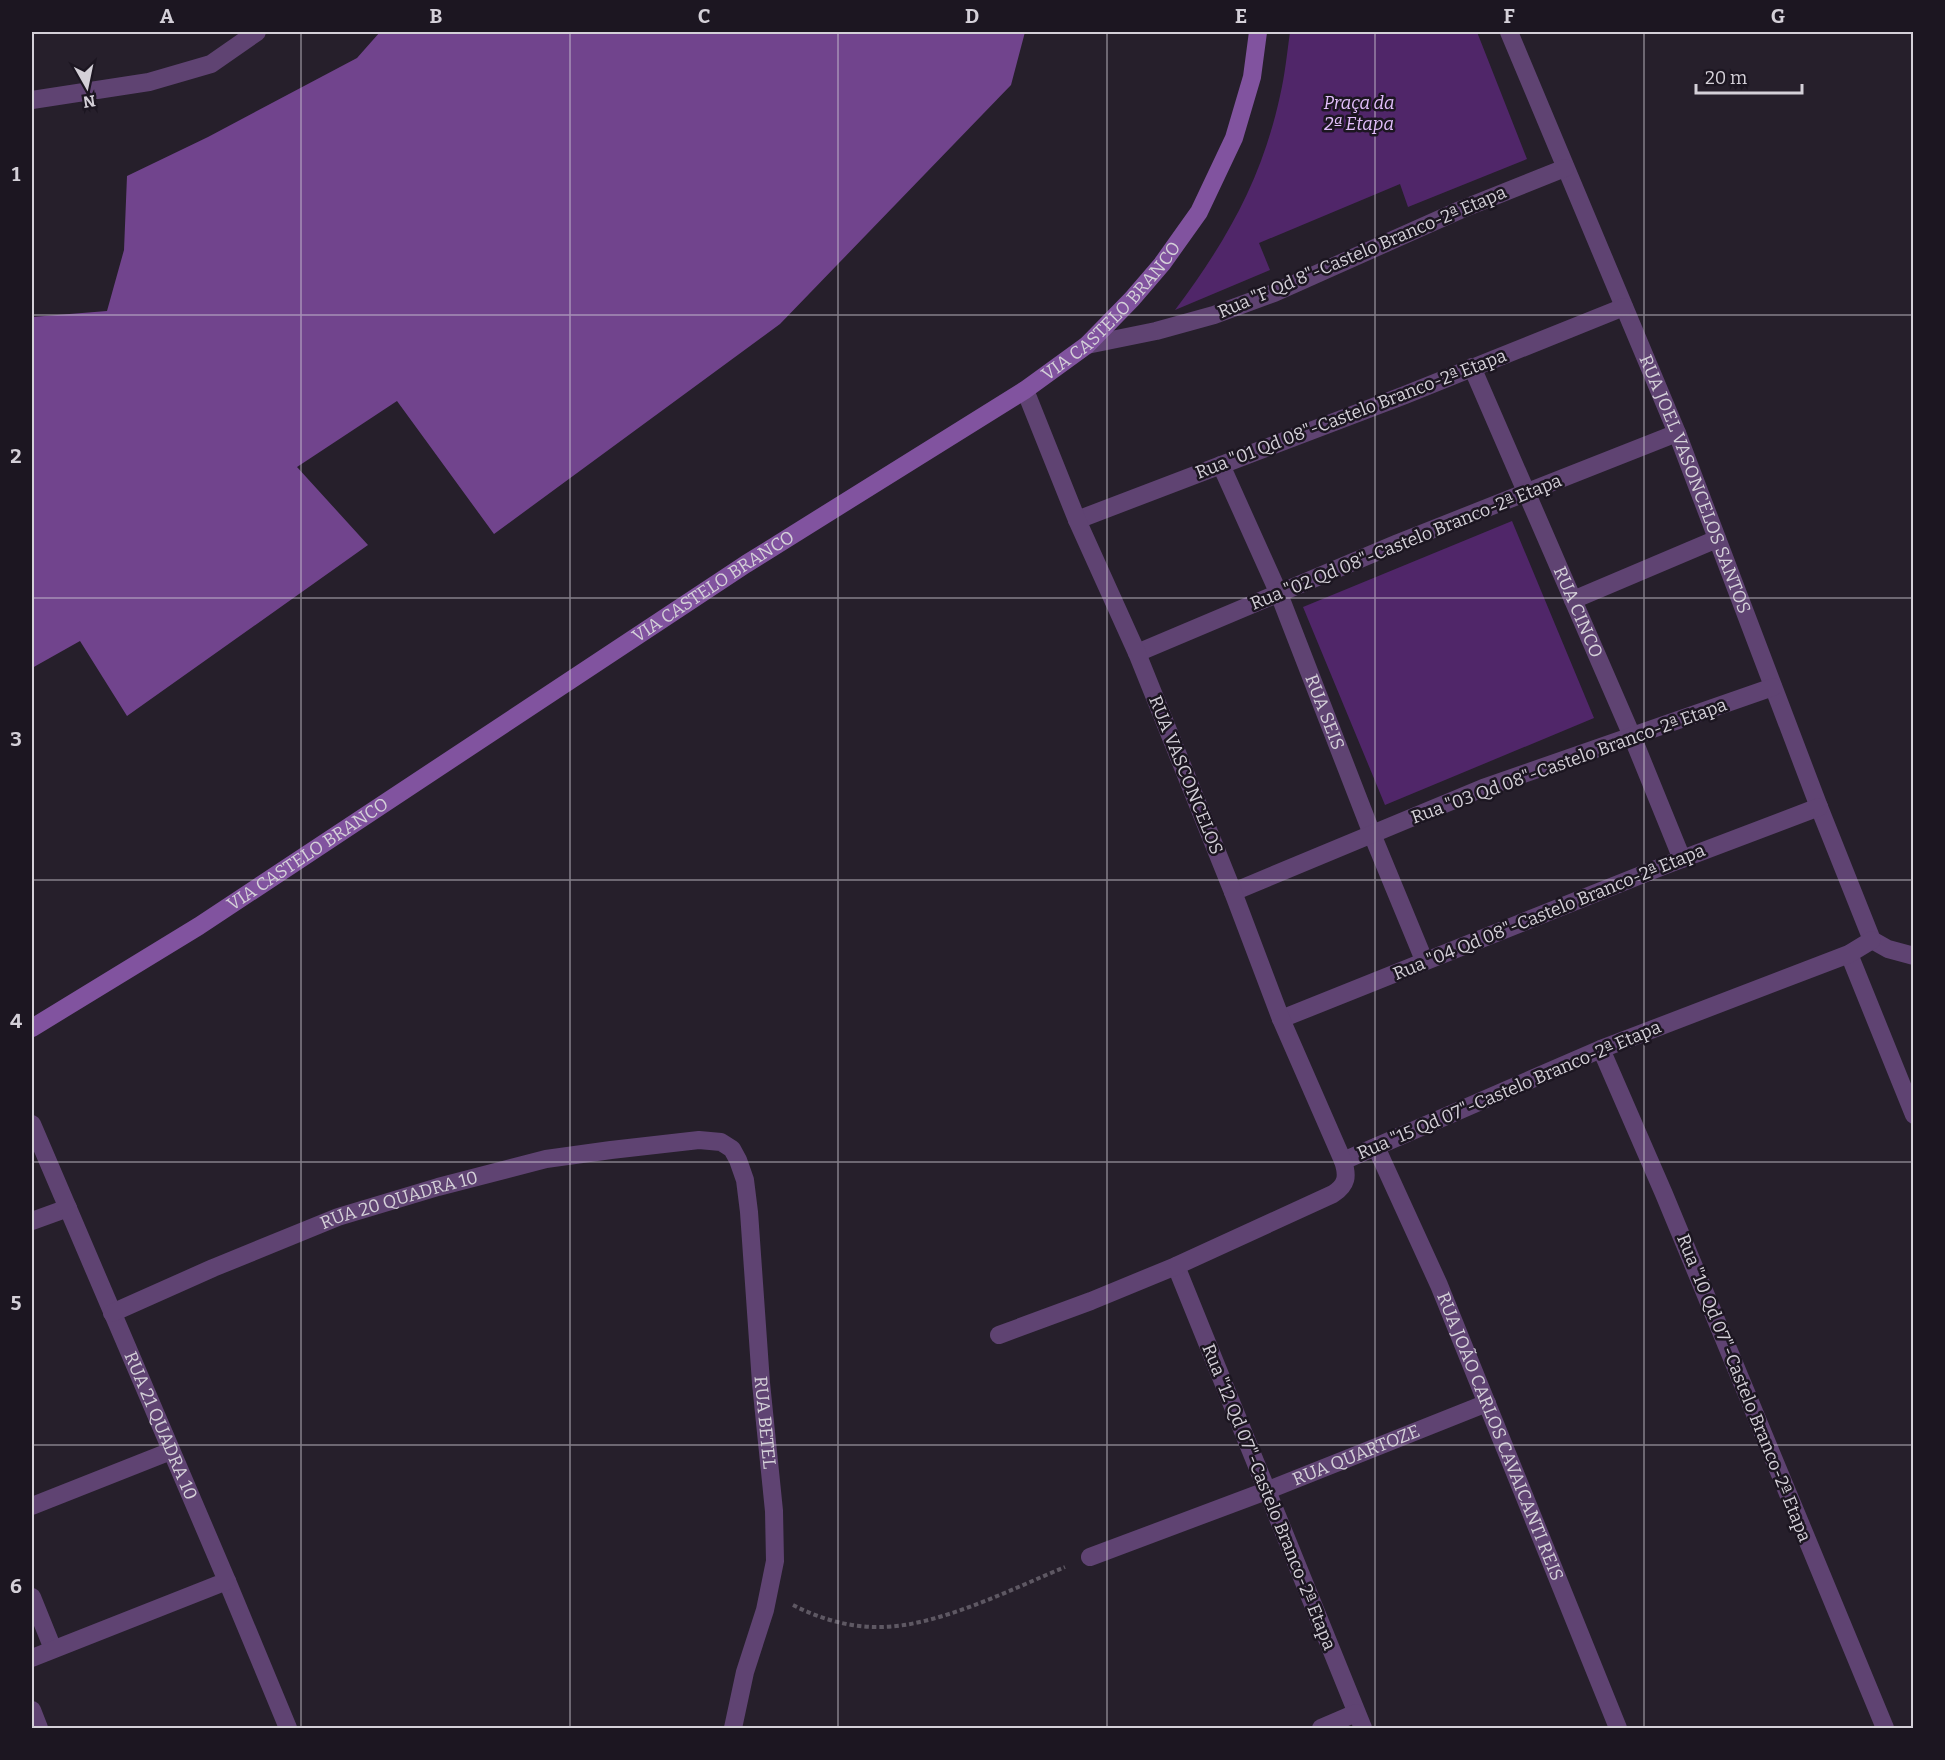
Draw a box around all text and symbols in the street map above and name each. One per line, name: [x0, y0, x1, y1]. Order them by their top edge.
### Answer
text: A: [160, 4, 175, 28]
text: B: [430, 4, 443, 28]
text: C: [698, 4, 710, 28]
text: D: [965, 4, 979, 28]
text: E: [1235, 4, 1247, 28]
text: F: [1503, 4, 1515, 28]
text: G: [1771, 4, 1785, 28]
north arrow: [57, 57, 117, 117]
scale bar: [1696, 57, 1802, 95]
text: 20 m: [1705, 67, 1747, 89]
text: N: [82, 91, 97, 112]
park label: Praça da 2ª Etapa: [1323, 92, 1395, 135]
text: 1: [12, 162, 21, 186]
street label: Rua "F Qd 8"-Castelo Branco-2ª Etapa: [1215, 181, 1510, 323]
street label: VIA CASTELO BRANCO: [1037, 237, 1185, 385]
street label: Rua "01 Qd 08"-Castelo Branco-2ª Etapa: [1192, 344, 1510, 484]
street label: RUA JOEL VASONCELOS SANTOS: [1634, 351, 1756, 617]
text: 2: [10, 444, 22, 468]
street label: Rua "02 Qd 08"-Castelo Branco-2ª Etapa: [1247, 469, 1565, 615]
street label: VIA CASTELO BRANCO: [628, 526, 798, 647]
street label: RUA CINCO: [1549, 563, 1608, 661]
street label: RUA SEIS: [1300, 671, 1349, 753]
street label: RUA VASCONCELOS: [1144, 692, 1228, 858]
street label: Rua "03 Qd 08"-Castelo Branco-2ª Etapa: [1408, 693, 1730, 828]
text: 3: [10, 727, 22, 751]
street label: VIA CASTELO BRANCO: [223, 793, 393, 915]
street label: Rua "04 Qd 08"-Castelo Branco-2ª Etapa: [1390, 839, 1708, 985]
text: 4: [10, 1009, 22, 1033]
street label: Rua "15 Qd 07"-Castelo Branco-2ª Etapa: [1354, 1016, 1664, 1164]
street label: RUA 20 QUADRA 10: [317, 1166, 480, 1234]
street label: Rua "10 Qd 07"-Castelo Branco-2ª Etapa: [1672, 1231, 1816, 1545]
street label: RUA JOÃO CARLOS CAVAICANTI REIS: [1432, 1289, 1568, 1584]
text: 5: [11, 1291, 22, 1315]
street label: Rua "12 Qd 07"-Castelo Branco-2ª Etapa: [1197, 1341, 1341, 1653]
street label: RUA 21 QUADRA 10: [119, 1348, 202, 1503]
street label: RUA BETEL: [750, 1375, 781, 1470]
street label: RUA QUARTOZE: [1289, 1420, 1423, 1490]
text: 6: [10, 1574, 22, 1598]

